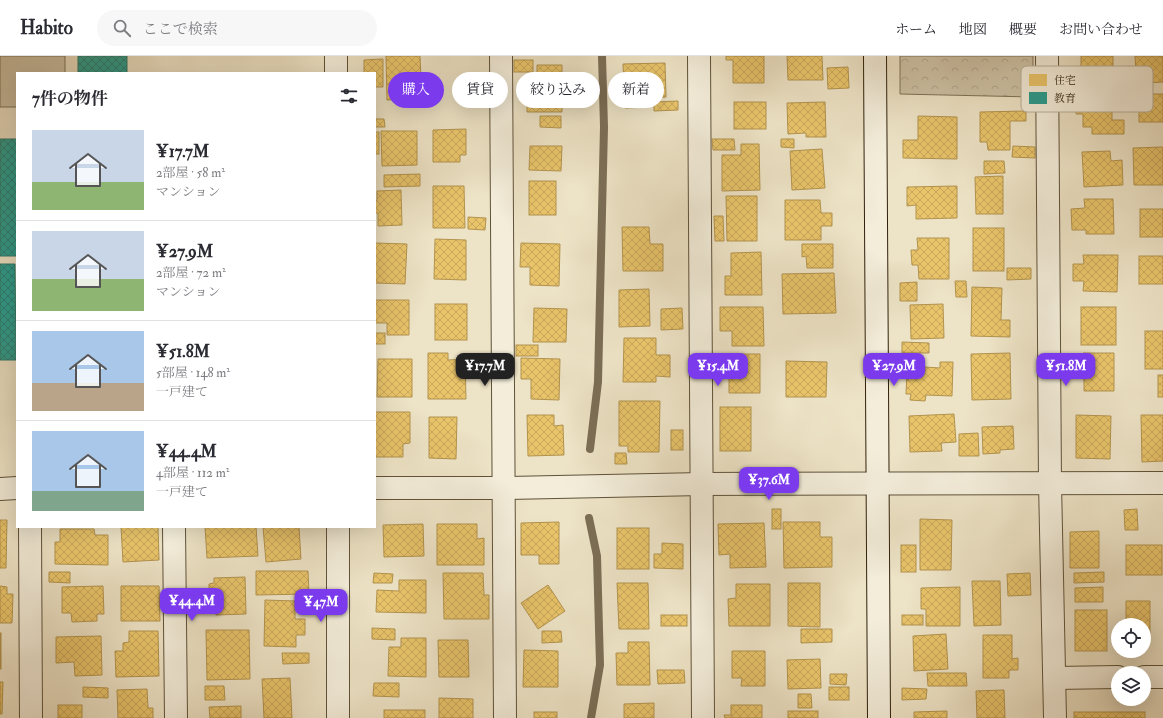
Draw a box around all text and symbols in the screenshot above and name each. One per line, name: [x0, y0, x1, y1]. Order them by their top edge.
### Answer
search box: [97, 10, 377, 46]
text: Habito: [20, 16, 73, 40]
icon: search: [111, 17, 133, 39]
text: ここで検索: [143, 20, 218, 39]
text: ホーム: [895, 21, 937, 38]
text: 地図: [959, 21, 987, 38]
text: 概要: [1009, 21, 1037, 38]
text: お問い合わせ: [1059, 21, 1143, 38]
legend: [1021, 66, 1153, 112]
chip: 購入: [388, 72, 444, 108]
chip: 賃貸: [452, 72, 508, 108]
chip: 絞り込み: [516, 72, 600, 108]
chip: 新着: [608, 72, 664, 108]
text: 住宅: [1054, 74, 1076, 87]
icon: filters: [338, 85, 360, 107]
text: 7件の物件: [32, 88, 108, 109]
text: 教育: [1054, 92, 1076, 105]
text: ¥17.7M: [156, 141, 209, 162]
icon: home: [64, 146, 112, 194]
text: 2部屋 · 58 m²: [156, 165, 225, 181]
text: マンション: [156, 184, 220, 200]
text: ¥27.9M: [156, 241, 213, 262]
icon: home: [64, 247, 112, 295]
text: 2部屋 · 72 m²: [156, 265, 226, 281]
text: マンション: [156, 284, 220, 300]
text: ¥51.8M: [156, 341, 210, 362]
icon: home: [64, 347, 112, 395]
pin: ¥17.7M: [452, 353, 518, 387]
pin: ¥15.4M: [685, 353, 751, 387]
pin: ¥27.9M: [861, 353, 927, 387]
pin: ¥51.8M: [1033, 353, 1099, 387]
text: ¥17.7M: [465, 358, 505, 374]
text: ¥15.4M: [697, 358, 739, 374]
text: ¥27.9M: [872, 358, 916, 374]
text: ¥51.8M: [1045, 358, 1087, 374]
text: 5部屋 · 148 m²: [156, 365, 230, 381]
text: 一戸建て: [156, 384, 208, 400]
text: ¥44.4M: [156, 441, 217, 462]
icon: home: [64, 447, 112, 495]
text: 4部屋 · 112 m²: [156, 465, 229, 481]
pin: ¥37.6M: [736, 467, 802, 501]
text: ¥37.6M: [748, 472, 790, 488]
text: 一戸建て: [156, 484, 208, 500]
pin: ¥44.4M: [159, 588, 225, 622]
pin: ¥47M: [297, 589, 345, 623]
text: ¥44.4M: [169, 593, 215, 609]
text: ¥47M: [303, 594, 339, 610]
map controls: [1111, 618, 1151, 706]
button: locate: [1111, 618, 1151, 658]
button: layers: [1111, 666, 1151, 706]

